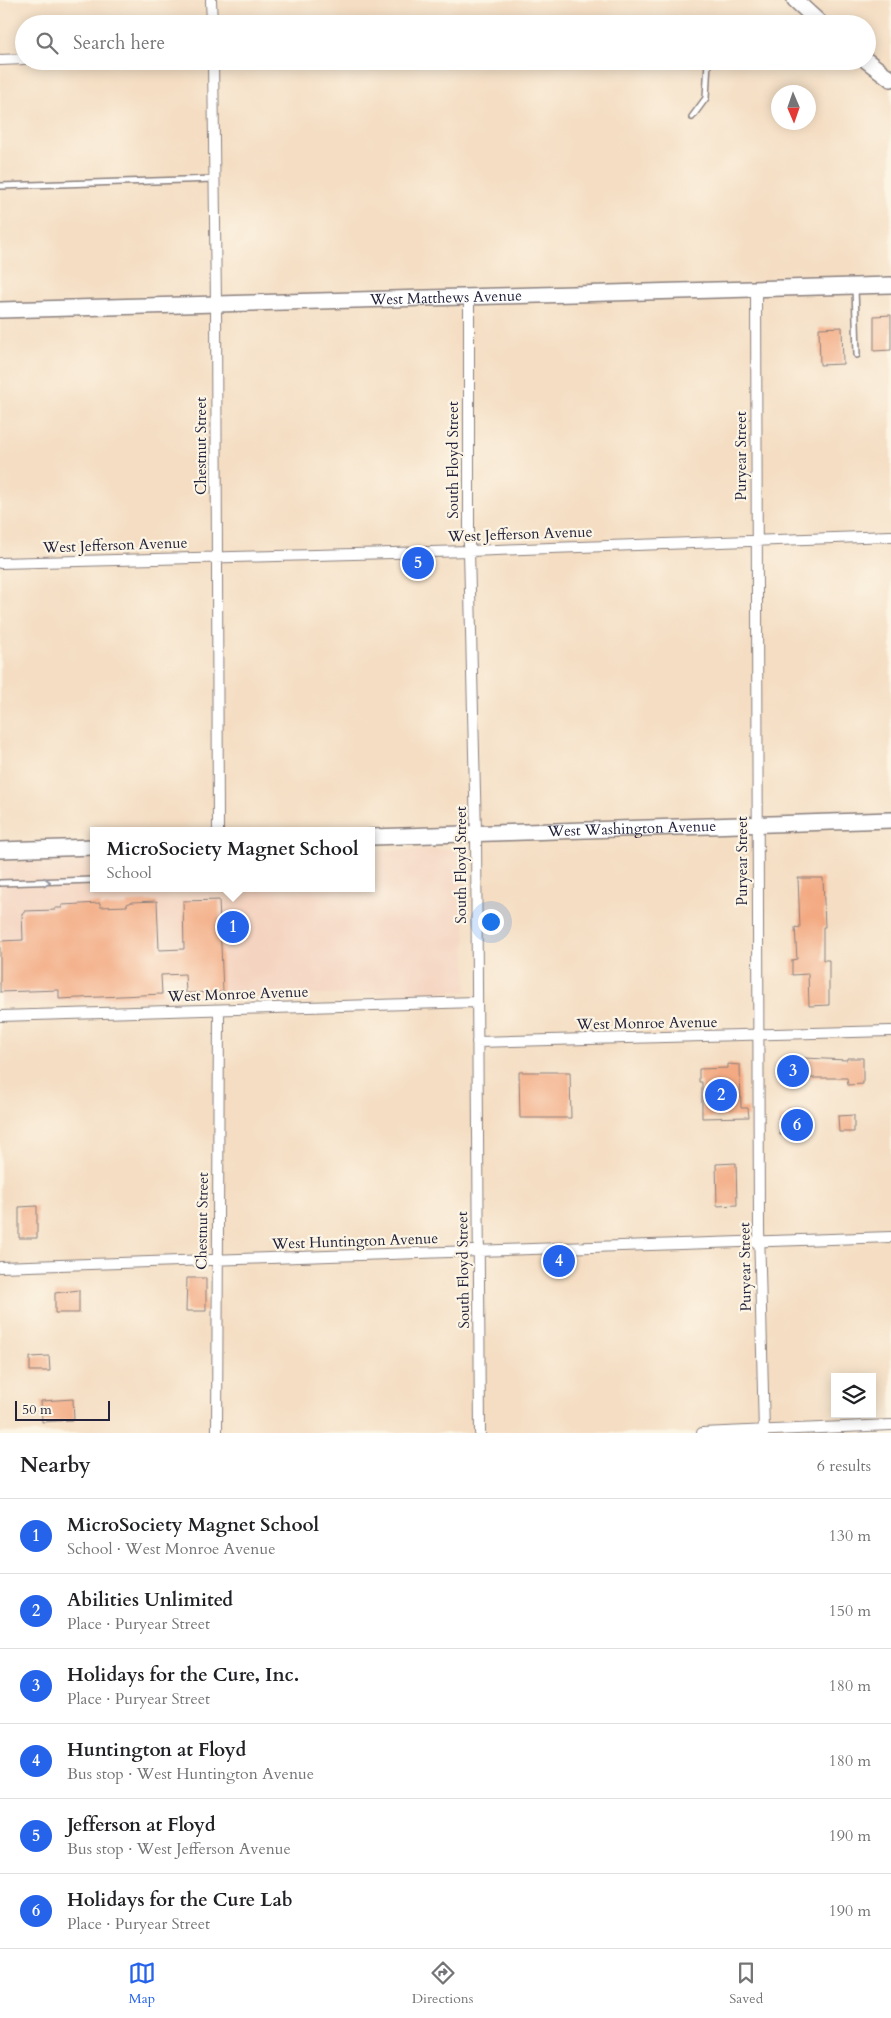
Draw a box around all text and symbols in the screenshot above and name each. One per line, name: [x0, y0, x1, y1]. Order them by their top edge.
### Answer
search box: [15, 15, 876, 70]
icon: search: [33, 29, 61, 57]
text: Search here: [73, 30, 165, 56]
north arrow: [771, 85, 816, 130]
street label: West Matthews Avenue: [369, 285, 522, 310]
street label: Chestnut Street: [191, 397, 211, 495]
street label: South Floyd Street: [443, 401, 463, 519]
street label: Puryear Street: [731, 411, 751, 501]
street label: West Jefferson Avenue: [446, 521, 593, 547]
street label: West Jefferson Avenue: [41, 532, 188, 558]
pin: 5: [402, 544, 434, 582]
street label: South Floyd Street: [451, 806, 471, 924]
street label: West Washington Avenue: [546, 816, 717, 841]
street label: Puryear Street: [732, 816, 752, 906]
popup: [90, 827, 375, 892]
text: MicroSociety Magnet School: [106, 836, 359, 862]
text: School: [106, 862, 152, 884]
one-way arrow: [44, 877, 51, 887]
pin: 1: [217, 908, 249, 946]
your location: [478, 909, 504, 935]
street label: West Monroe Avenue: [166, 982, 309, 1006]
street label: West Monroe Avenue: [575, 1012, 718, 1034]
pin: 3: [777, 1052, 809, 1090]
pin: 2: [705, 1076, 737, 1114]
pin: 6: [781, 1106, 813, 1144]
street label: Chestnut Street: [191, 1172, 213, 1270]
street label: South Floyd Street: [452, 1211, 474, 1329]
street label: Puryear Street: [734, 1222, 756, 1312]
street label: West Huntington Avenue: [270, 1228, 439, 1254]
pin: 4: [543, 1242, 575, 1280]
map controls: [831, 1373, 876, 1418]
button: layers: [831, 1373, 876, 1418]
scale bar: [15, 1398, 110, 1421]
text: 50 m: [22, 1400, 52, 1419]
text: Nearby: [20, 1451, 91, 1480]
text: 6 results: [817, 1455, 871, 1477]
text: MicroSociety Magnet School: [67, 1512, 319, 1538]
text: 1: [32, 1525, 40, 1547]
text: 130 m: [829, 1525, 871, 1547]
text: School · West Monroe Avenue: [67, 1538, 276, 1560]
text: Abilities Unlimited: [67, 1587, 233, 1613]
text: 2: [32, 1600, 40, 1622]
text: 150 m: [829, 1600, 871, 1622]
text: Place · Puryear Street: [67, 1613, 210, 1635]
text: Holidays for the Cure, Inc.: [67, 1662, 299, 1688]
text: 3: [32, 1675, 40, 1697]
text: 180 m: [829, 1675, 871, 1697]
text: Place · Puryear Street: [67, 1688, 210, 1710]
text: Huntington at Floyd: [67, 1737, 246, 1763]
text: 4: [32, 1750, 40, 1772]
text: 180 m: [829, 1750, 871, 1772]
text: Bus stop · West Huntington Avenue: [67, 1763, 314, 1785]
text: Jefferson at Floyd: [67, 1812, 216, 1838]
text: 5: [32, 1825, 40, 1847]
text: 190 m: [829, 1825, 871, 1847]
text: Bus stop · West Jefferson Avenue: [67, 1838, 291, 1860]
text: Holidays for the Cure Lab: [67, 1887, 293, 1913]
text: 6: [32, 1900, 40, 1922]
text: 190 m: [829, 1900, 871, 1922]
text: Place · Puryear Street: [67, 1913, 210, 1935]
tab: Map: [128, 1959, 156, 2008]
tab: Directions: [412, 1959, 473, 2008]
tab: Saved: [729, 1959, 763, 2008]

